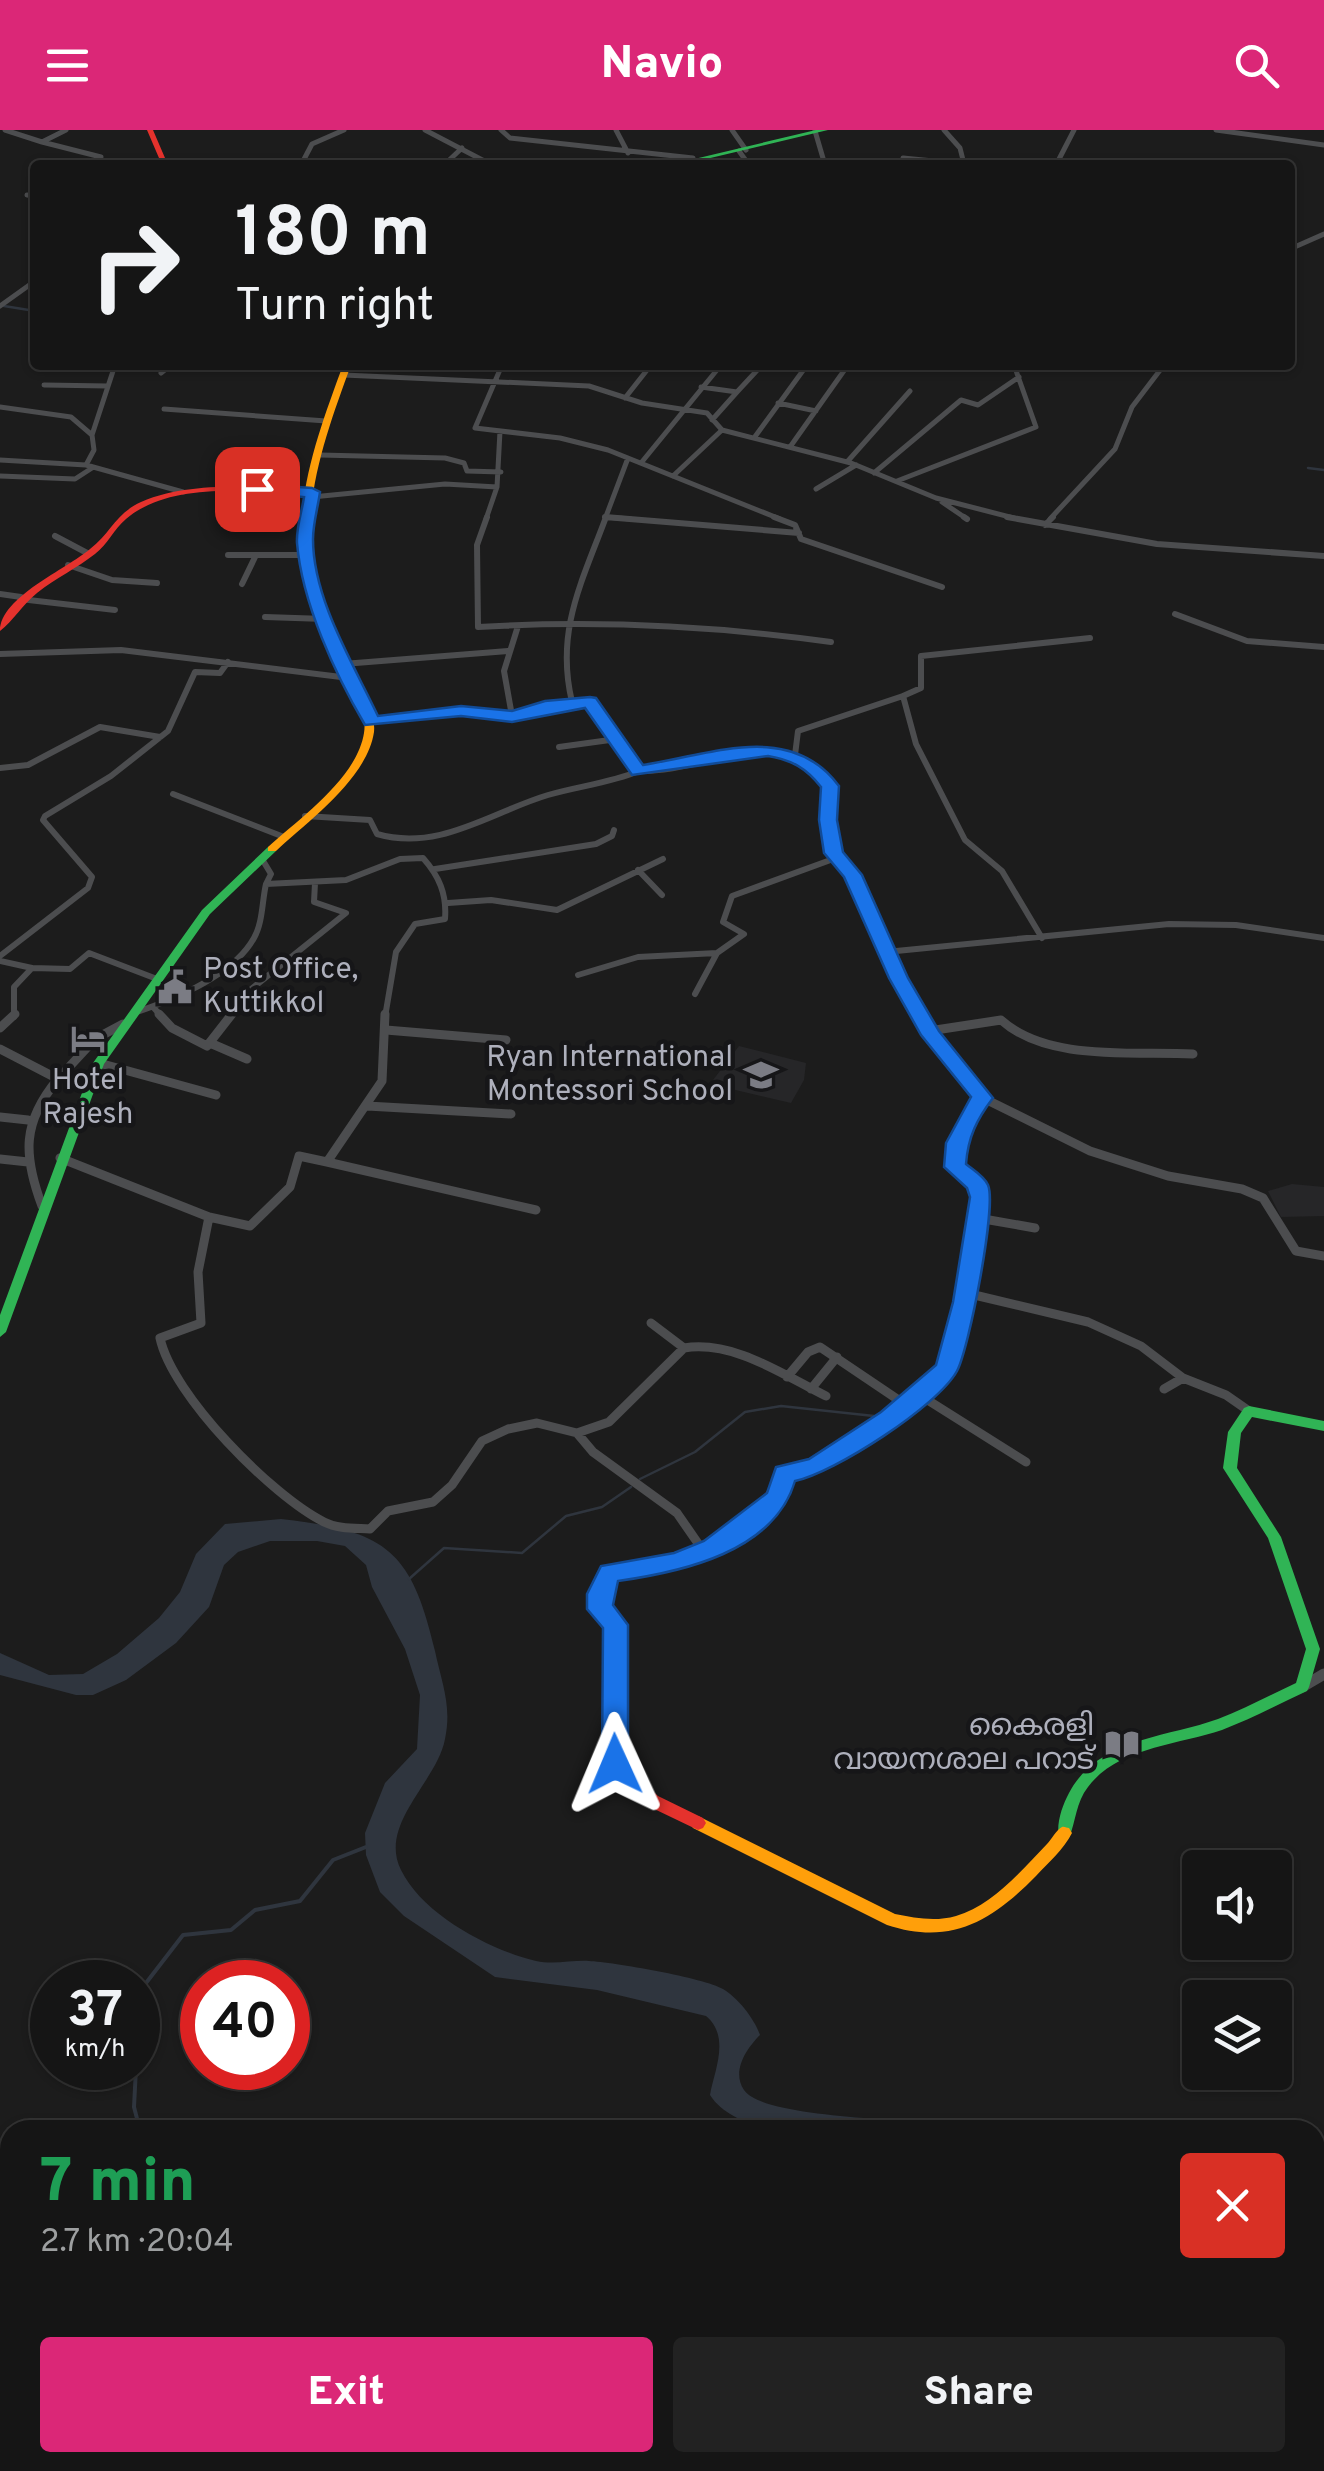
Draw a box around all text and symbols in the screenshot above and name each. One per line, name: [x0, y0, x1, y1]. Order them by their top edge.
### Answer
text: Navio: [601, 37, 723, 94]
icon: menu: [40, 38, 95, 93]
icon: search: [1229, 38, 1284, 93]
text: 180 m: [235, 192, 431, 281]
icon: right: [70, 200, 200, 330]
text: Turn right: [235, 279, 434, 336]
pin: [215, 447, 300, 532]
icon: arrive: [230, 462, 285, 517]
place label: Post Office, Kuttikkol: [203, 952, 358, 1023]
public building icon: Post Office, Kuttikkol: [156, 968, 194, 1006]
hotel icon: Hotel Rajesh: [69, 1020, 107, 1058]
place label: Ryan International Montessori School: [486, 1040, 733, 1111]
school or university icon: Ryan International Montessori School: [742, 1056, 780, 1094]
place label: Hotel Rajesh: [43, 1063, 133, 1134]
place label: കൈരളി വായനശാല പറാട്: [834, 1709, 1097, 1780]
position arrow: [563, 1712, 667, 1816]
library icon: കൈരളി വായനശാല പറാട്: [1103, 1725, 1141, 1763]
map controls: [1182, 1850, 1292, 2090]
button: sound: [1182, 1850, 1292, 1960]
speed limit sign: 40: [180, 1960, 310, 2090]
button: layers: [1182, 1980, 1292, 2090]
text: 37: [67, 1981, 123, 2044]
text: km/h: [65, 2034, 125, 2066]
text: 7 min: [40, 2147, 196, 2223]
button: close: [1180, 2153, 1285, 2258]
text: 2.7 km · 20:04: [40, 2223, 234, 2263]
button: Exit: [40, 2337, 653, 2452]
button: Share: [673, 2337, 1285, 2452]

